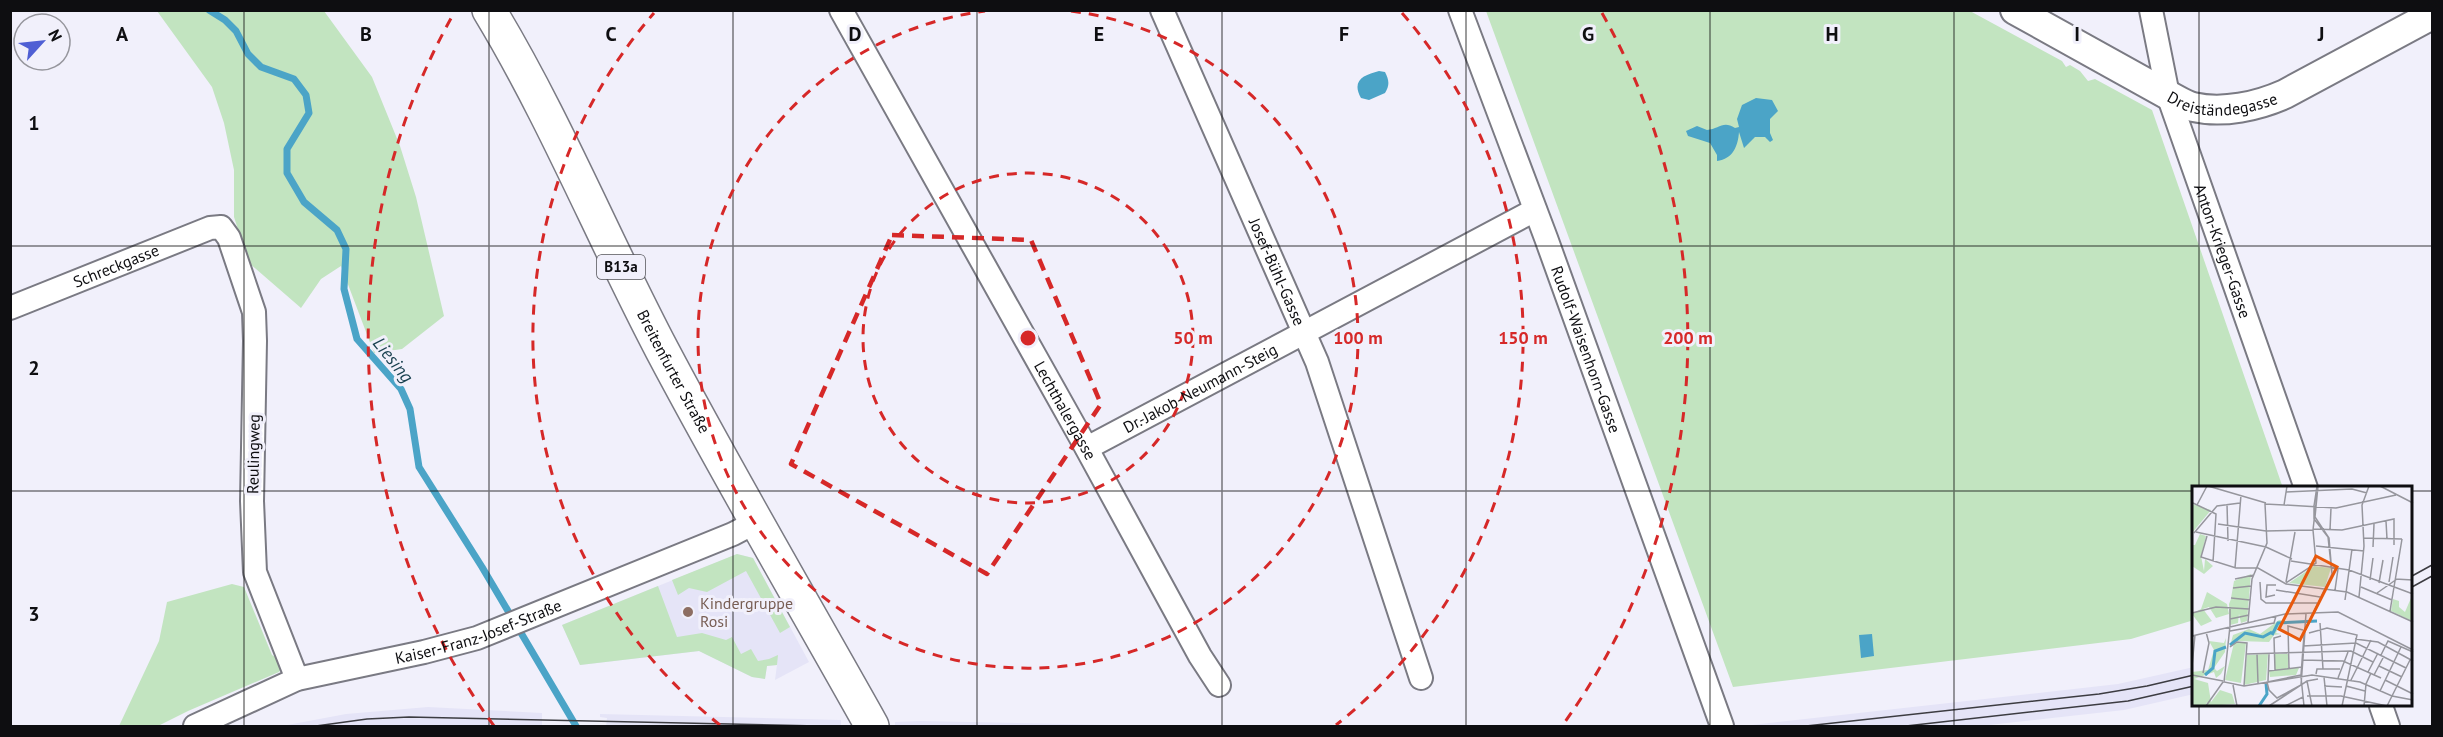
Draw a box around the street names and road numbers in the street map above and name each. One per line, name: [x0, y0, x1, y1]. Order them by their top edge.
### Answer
street label: Dreiständegasse: [2164, 87, 2280, 120]
street label: Anton-Krieger-Gasse: [2190, 181, 2256, 321]
street label: Josef-Bühl-Gasse: [1244, 214, 1310, 329]
street label: Schreckgasse: [70, 240, 162, 292]
road number: B13a: [597, 255, 645, 279]
street label: Rudolf-Waisenhorn-Gasse: [1547, 263, 1625, 435]
street label: Breitenfurter Straße: [633, 306, 715, 437]
street label: Dr.-Jakob-Neumann-Steig: [1120, 339, 1281, 437]
street label: Lechthalergasse: [1030, 358, 1101, 463]
street label: Reulingweg: [242, 414, 264, 494]
street label: Kaiser-Franz-Josef-Straße: [393, 595, 564, 668]

